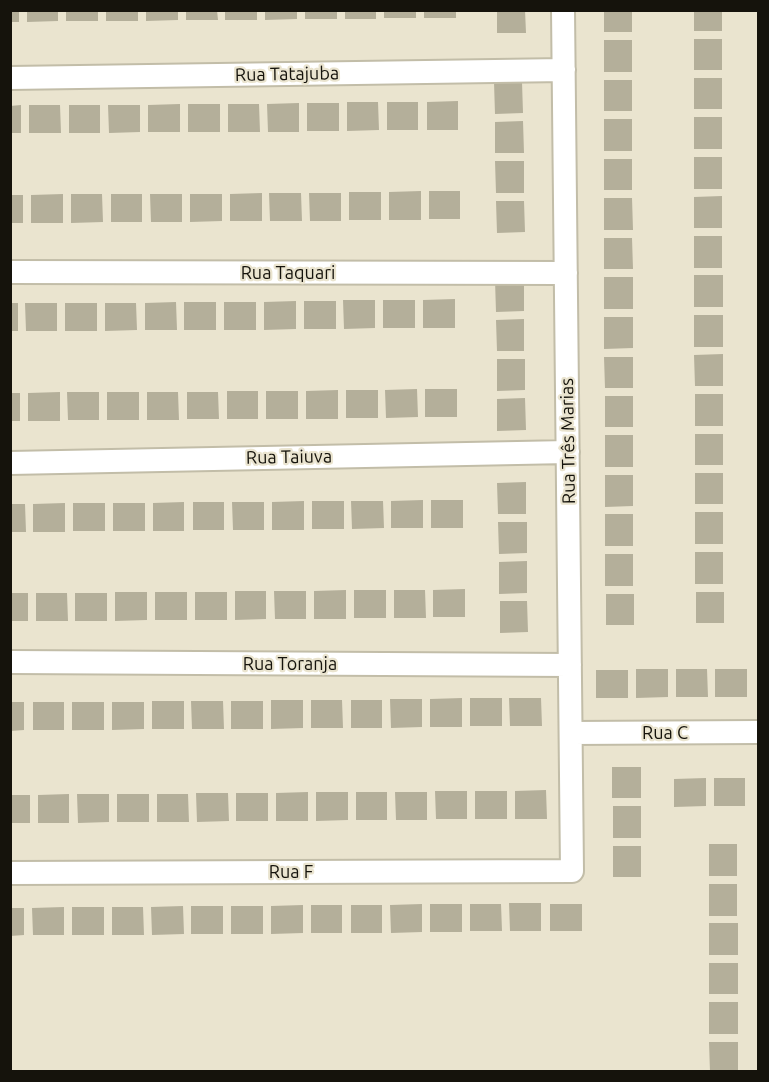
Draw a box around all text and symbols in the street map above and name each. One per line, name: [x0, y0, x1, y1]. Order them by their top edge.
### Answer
street label: Rua Tatajuba: [235, 62, 339, 86]
street label: Rua Taquari: [241, 262, 335, 284]
street label: Rua Três Marias: [556, 378, 580, 504]
street label: Rua Taiuva: [246, 445, 332, 469]
street label: Rua Toranja: [243, 653, 337, 675]
street label: Rua C: [642, 722, 688, 744]
street label: Rua F: [269, 861, 313, 883]

